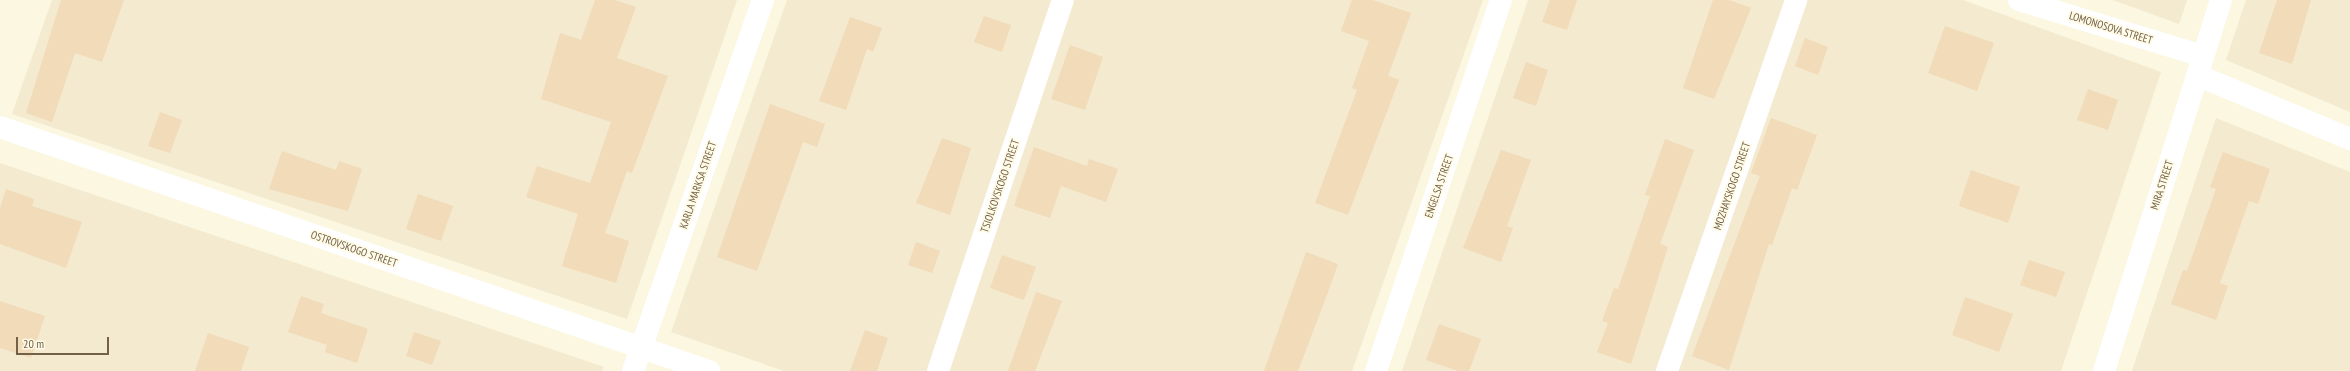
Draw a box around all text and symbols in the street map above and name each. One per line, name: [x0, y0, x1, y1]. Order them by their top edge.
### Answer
street label: LOMONOSOVA STREET: [2068, 9, 2154, 47]
street label: TSIOLKOVSKOGO STREET: [978, 138, 1022, 234]
street label: KARLA MARKSA STREET: [677, 139, 719, 231]
street label: MOZHAYSKOGO STREET: [1711, 140, 1753, 232]
street label: ENGELSA STREET: [1422, 152, 1456, 220]
street label: MIRA STREET: [2148, 159, 2176, 211]
street label: OSTROVSKOGO STREET: [309, 228, 399, 270]
scale bar: [18, 329, 111, 355]
text: 20 m: [23, 336, 44, 351]

